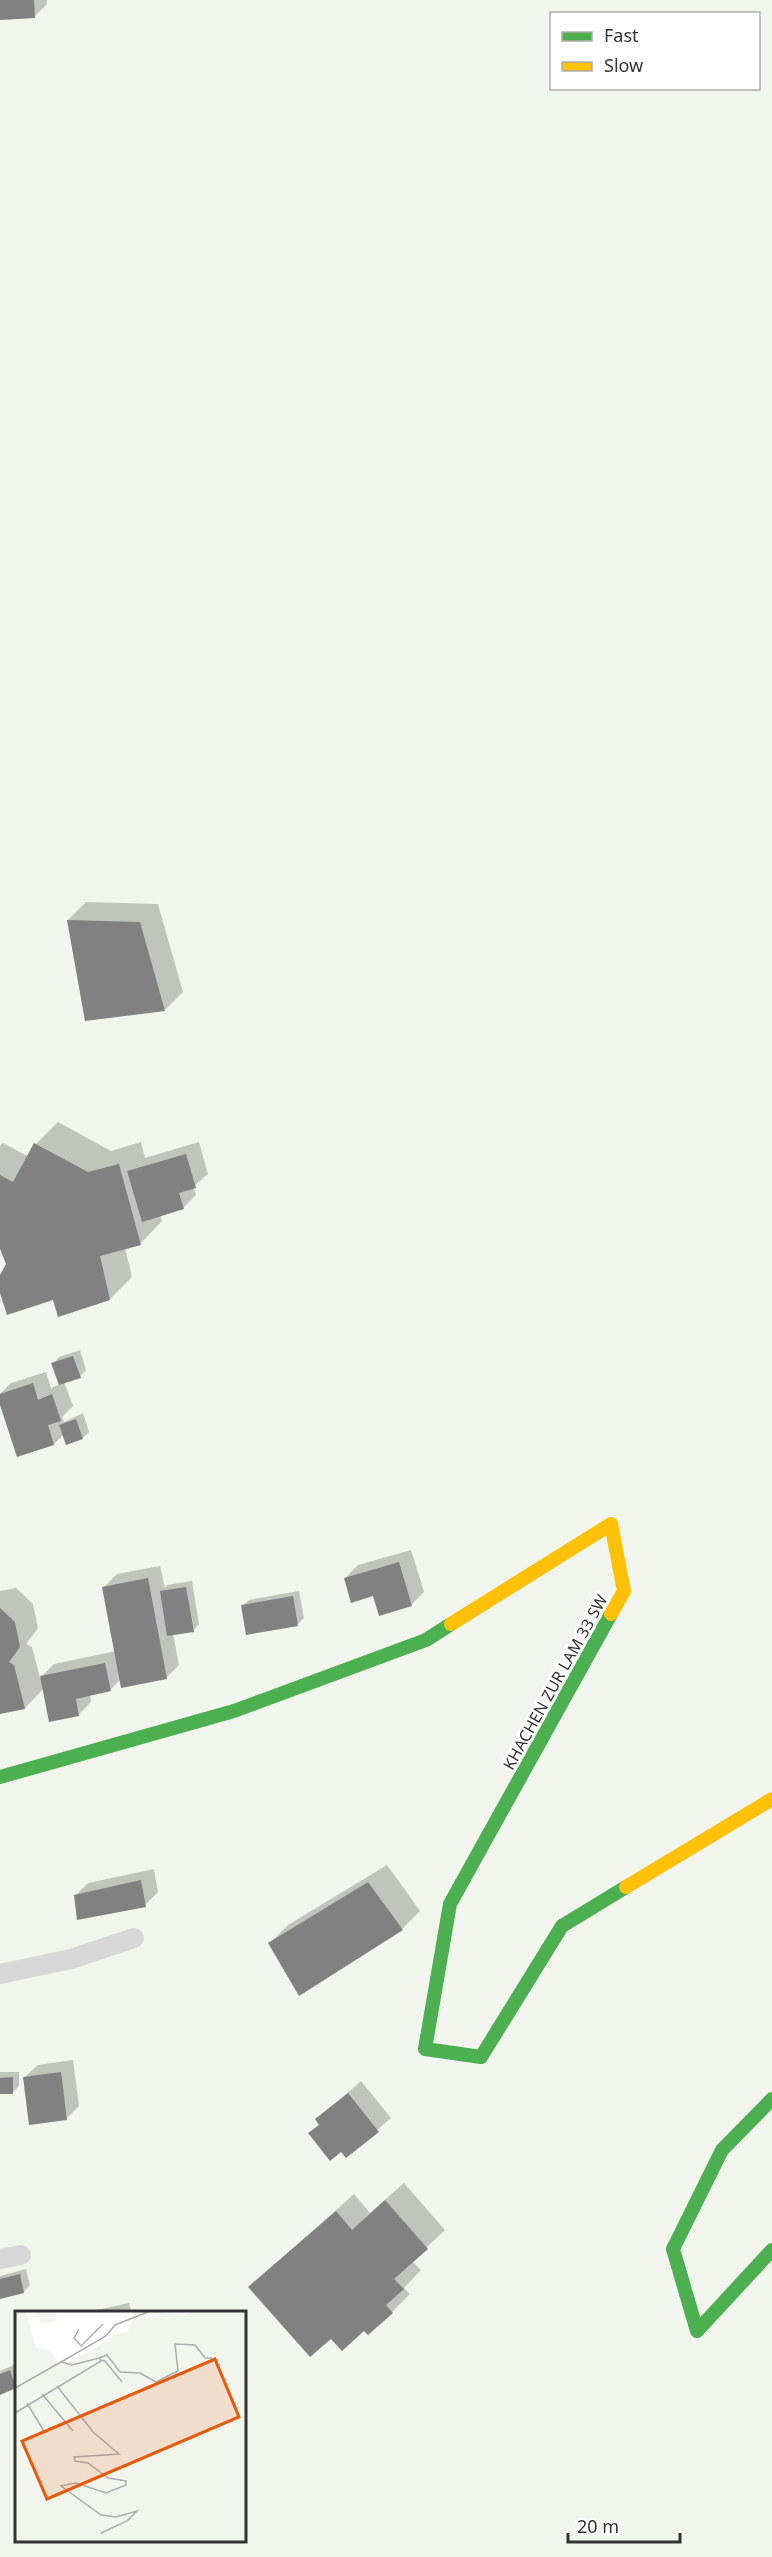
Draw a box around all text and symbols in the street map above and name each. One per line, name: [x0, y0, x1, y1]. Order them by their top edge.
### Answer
legend: [550, 12, 760, 90]
text: Fast: [604, 23, 639, 47]
text: Slow: [604, 53, 643, 77]
street label: KHACHEN ZUR LAM 33 SW: [498, 1590, 612, 1774]
inset map: [15, 2311, 246, 2542]
scale bar: [568, 2506, 680, 2544]
text: 20 m: [577, 2514, 619, 2538]

